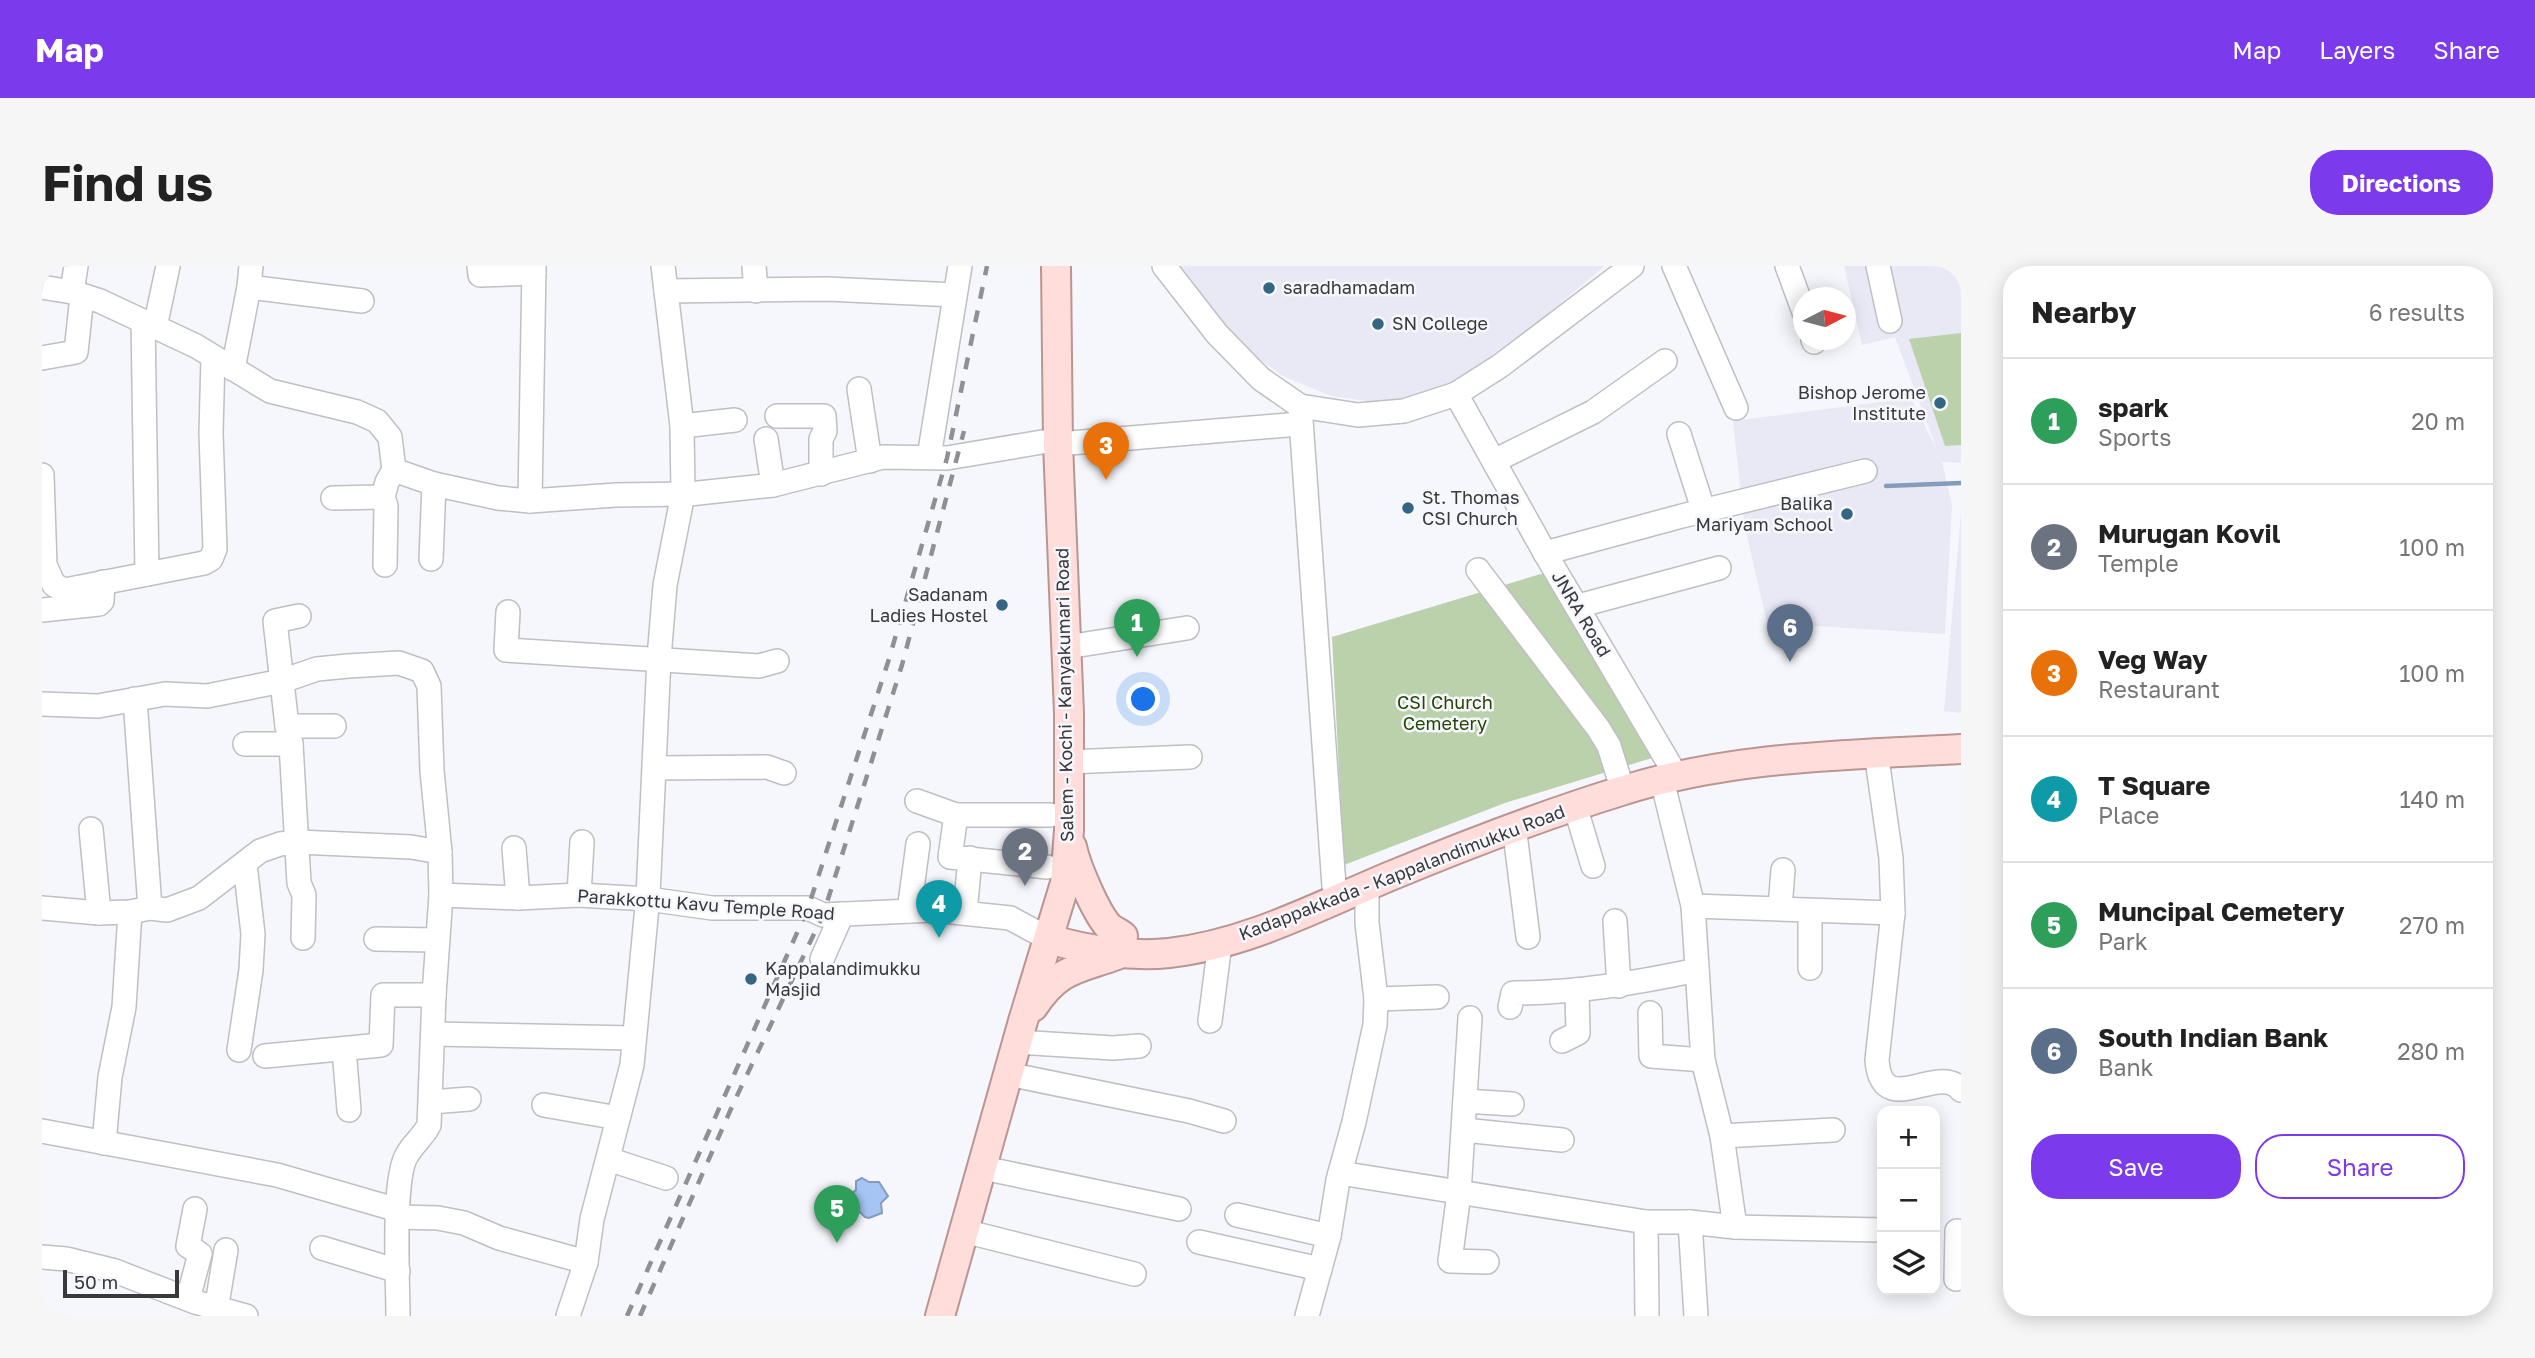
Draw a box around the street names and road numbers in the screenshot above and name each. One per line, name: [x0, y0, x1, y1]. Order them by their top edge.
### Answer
street label: Salem - Kochi - Kanyakumari Road: [1050, 548, 1078, 842]
street label: JNRA Road: [1548, 566, 1616, 661]
street label: Kadappakkada - Kappalandimukku Road: [1235, 800, 1568, 945]
street label: Parakkottu Kavu Temple Road: [576, 884, 836, 924]

